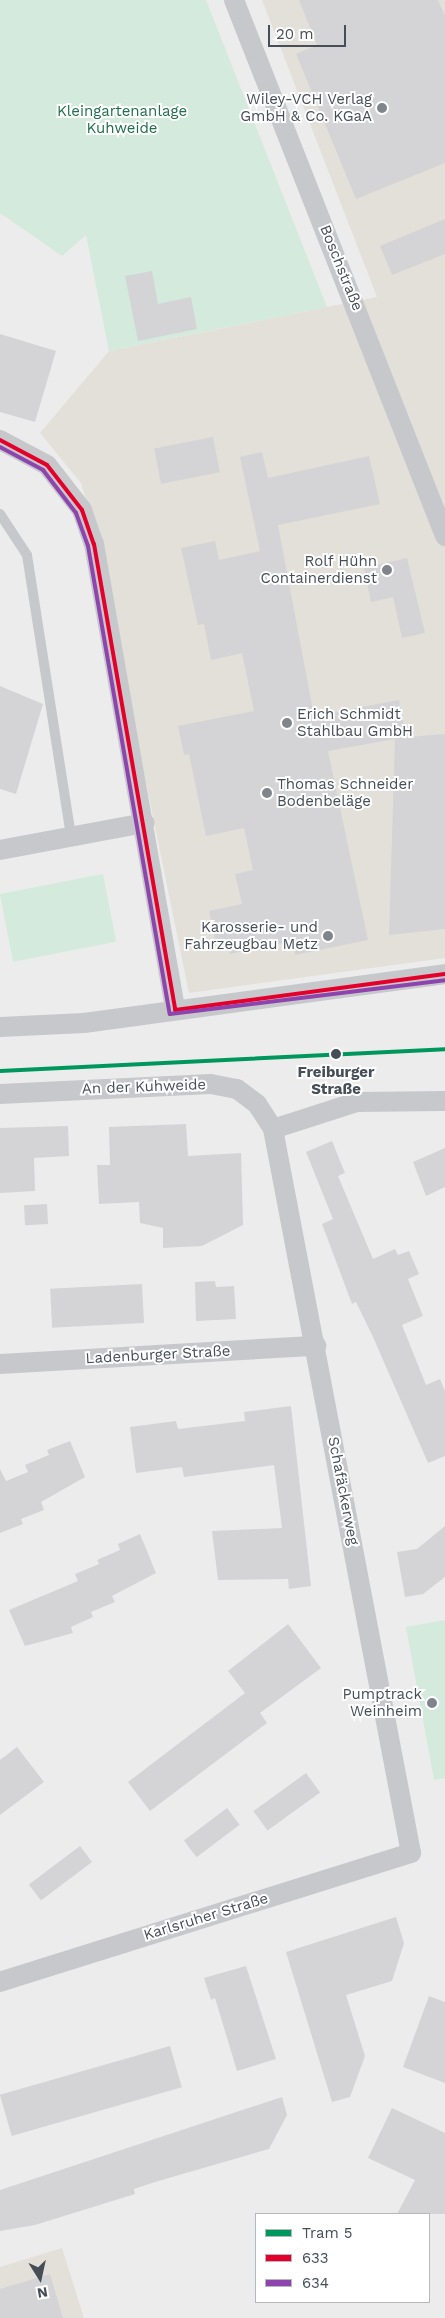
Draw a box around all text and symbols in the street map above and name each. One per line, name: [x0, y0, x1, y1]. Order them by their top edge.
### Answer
scale bar: [270, 15, 348, 47]
text: 20 m: [276, 25, 314, 43]
place label: Wiley-VCH Verlag GmbH & Co. KGaA: [240, 90, 372, 125]
park label: Kleingartenanlage Kuhweide: [57, 102, 187, 137]
marker: Wiley-VCH Verlag GmbH & Co. KGaA: [376, 102, 388, 114]
street label: Boschstraße: [316, 222, 366, 314]
place label: Rolf Hühn Containerdienst: [260, 552, 377, 587]
marker: Rolf Hühn Containerdienst: [381, 564, 393, 576]
place label: Erich Schmidt Stahlbau GmbH: [297, 705, 413, 740]
marker: Erich Schmidt Stahlbau GmbH: [281, 717, 293, 729]
place label: Thomas Schneider Bodenbeläge: [277, 775, 413, 810]
marker: Thomas Schneider Bodenbeläge: [261, 787, 273, 799]
place label: Karosserie- und Fahrzeugbau Metz: [184, 918, 318, 953]
marker: Karosserie- und Fahrzeugbau Metz: [322, 930, 334, 942]
marker: Freiburger Straße: [329, 1047, 343, 1061]
place label: Freiburger Straße: [298, 1063, 374, 1098]
street label: An der Kuhweide: [81, 1076, 207, 1098]
street label: Ladenburger Straße: [85, 1342, 231, 1368]
street label: Schafäckerweg: [324, 1435, 362, 1547]
place label: Pumptrack Weinheim: [342, 1685, 422, 1720]
marker: Pumptrack Weinheim: [426, 1697, 438, 1709]
street label: Karlsruher Straße: [141, 1889, 271, 1945]
legend: [255, 2213, 430, 2303]
text: Tram 5: [302, 2224, 353, 2242]
text: 633: [302, 2249, 329, 2267]
north arrow: [15, 2253, 65, 2303]
text: 634: [302, 2274, 329, 2292]
text: N: [36, 2284, 49, 2302]

